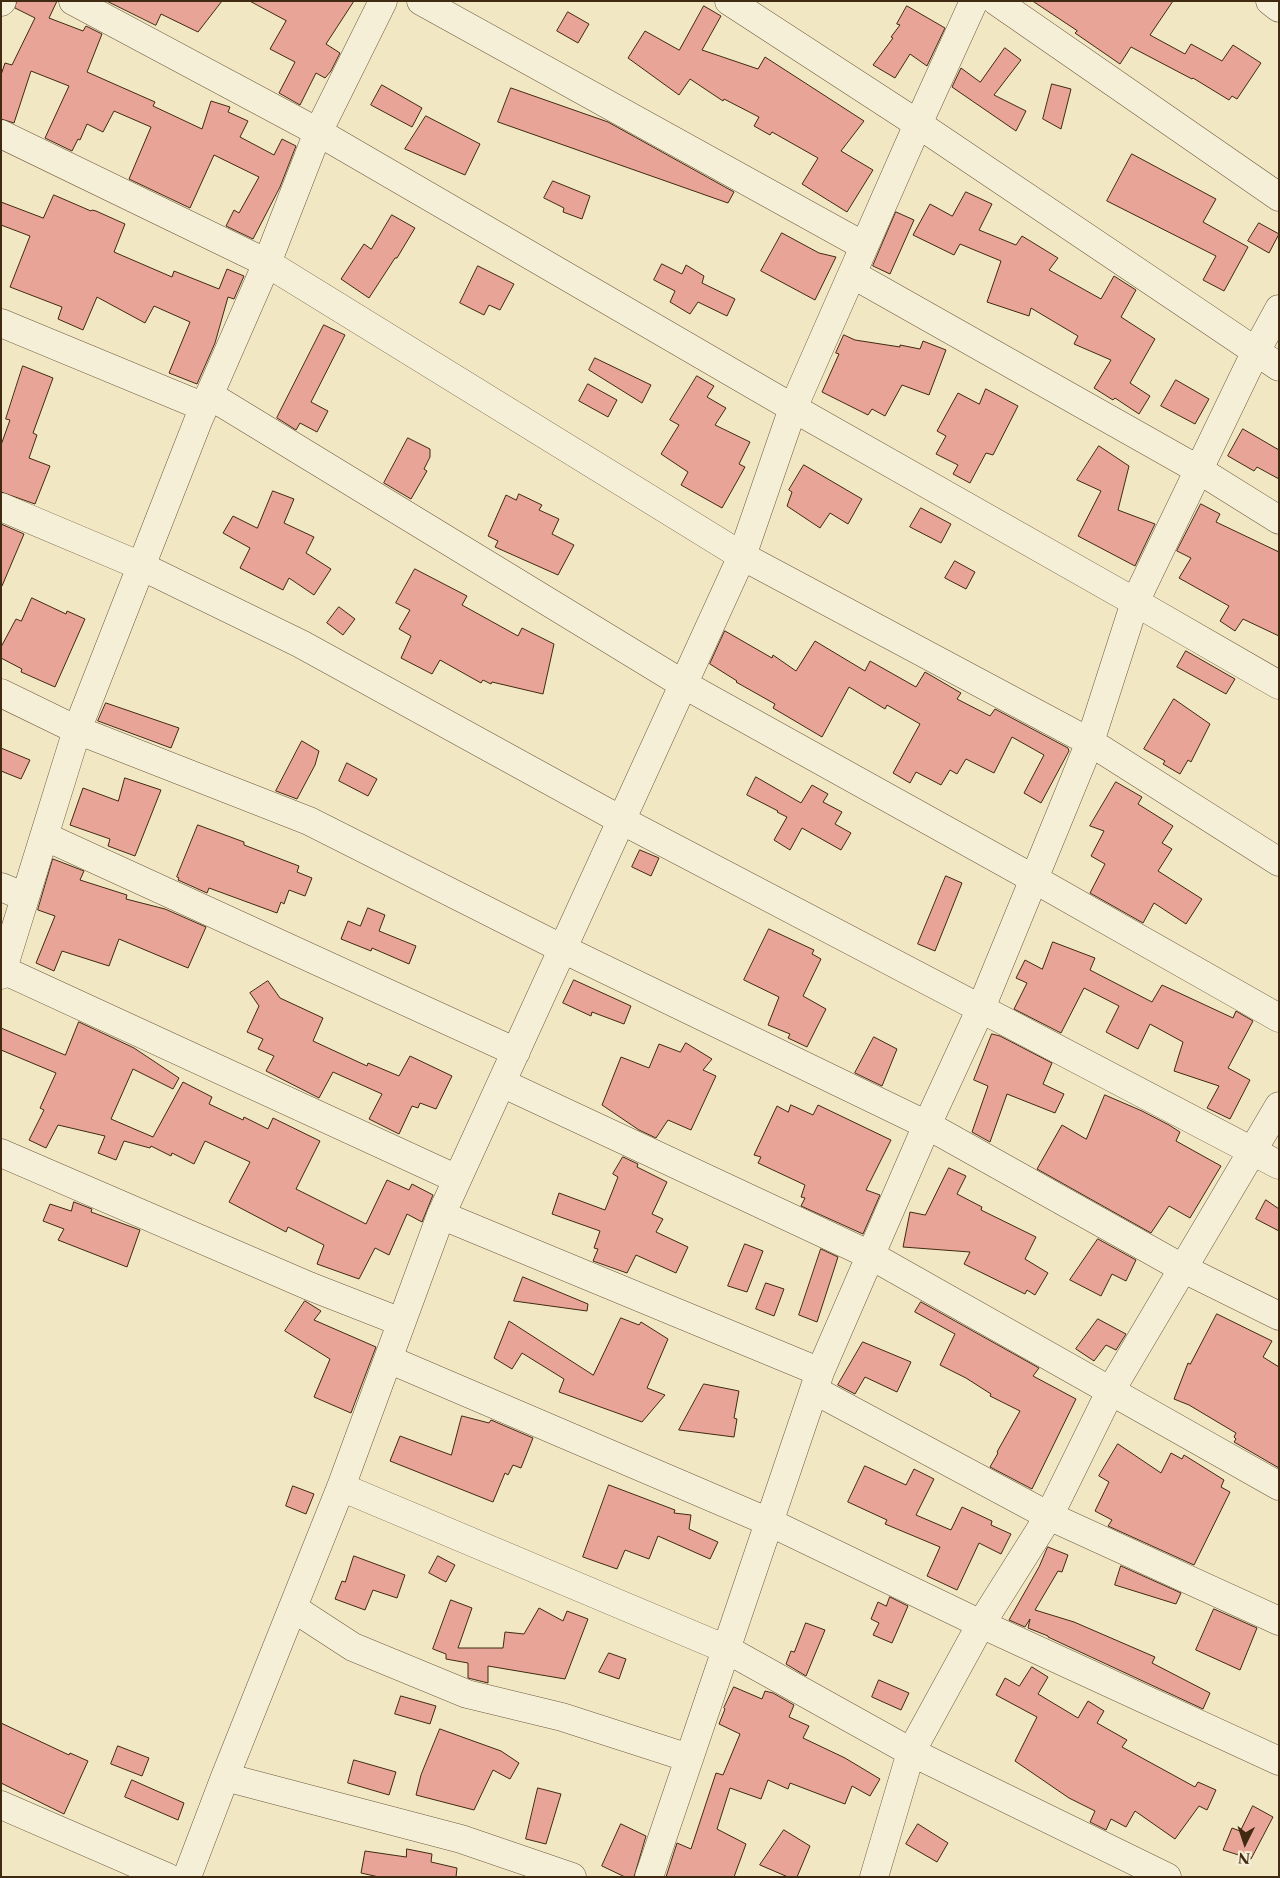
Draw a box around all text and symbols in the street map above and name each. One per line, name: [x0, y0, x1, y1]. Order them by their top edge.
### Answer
north arrow: [1220, 1818, 1270, 1868]
text: N: [1237, 1849, 1251, 1867]

